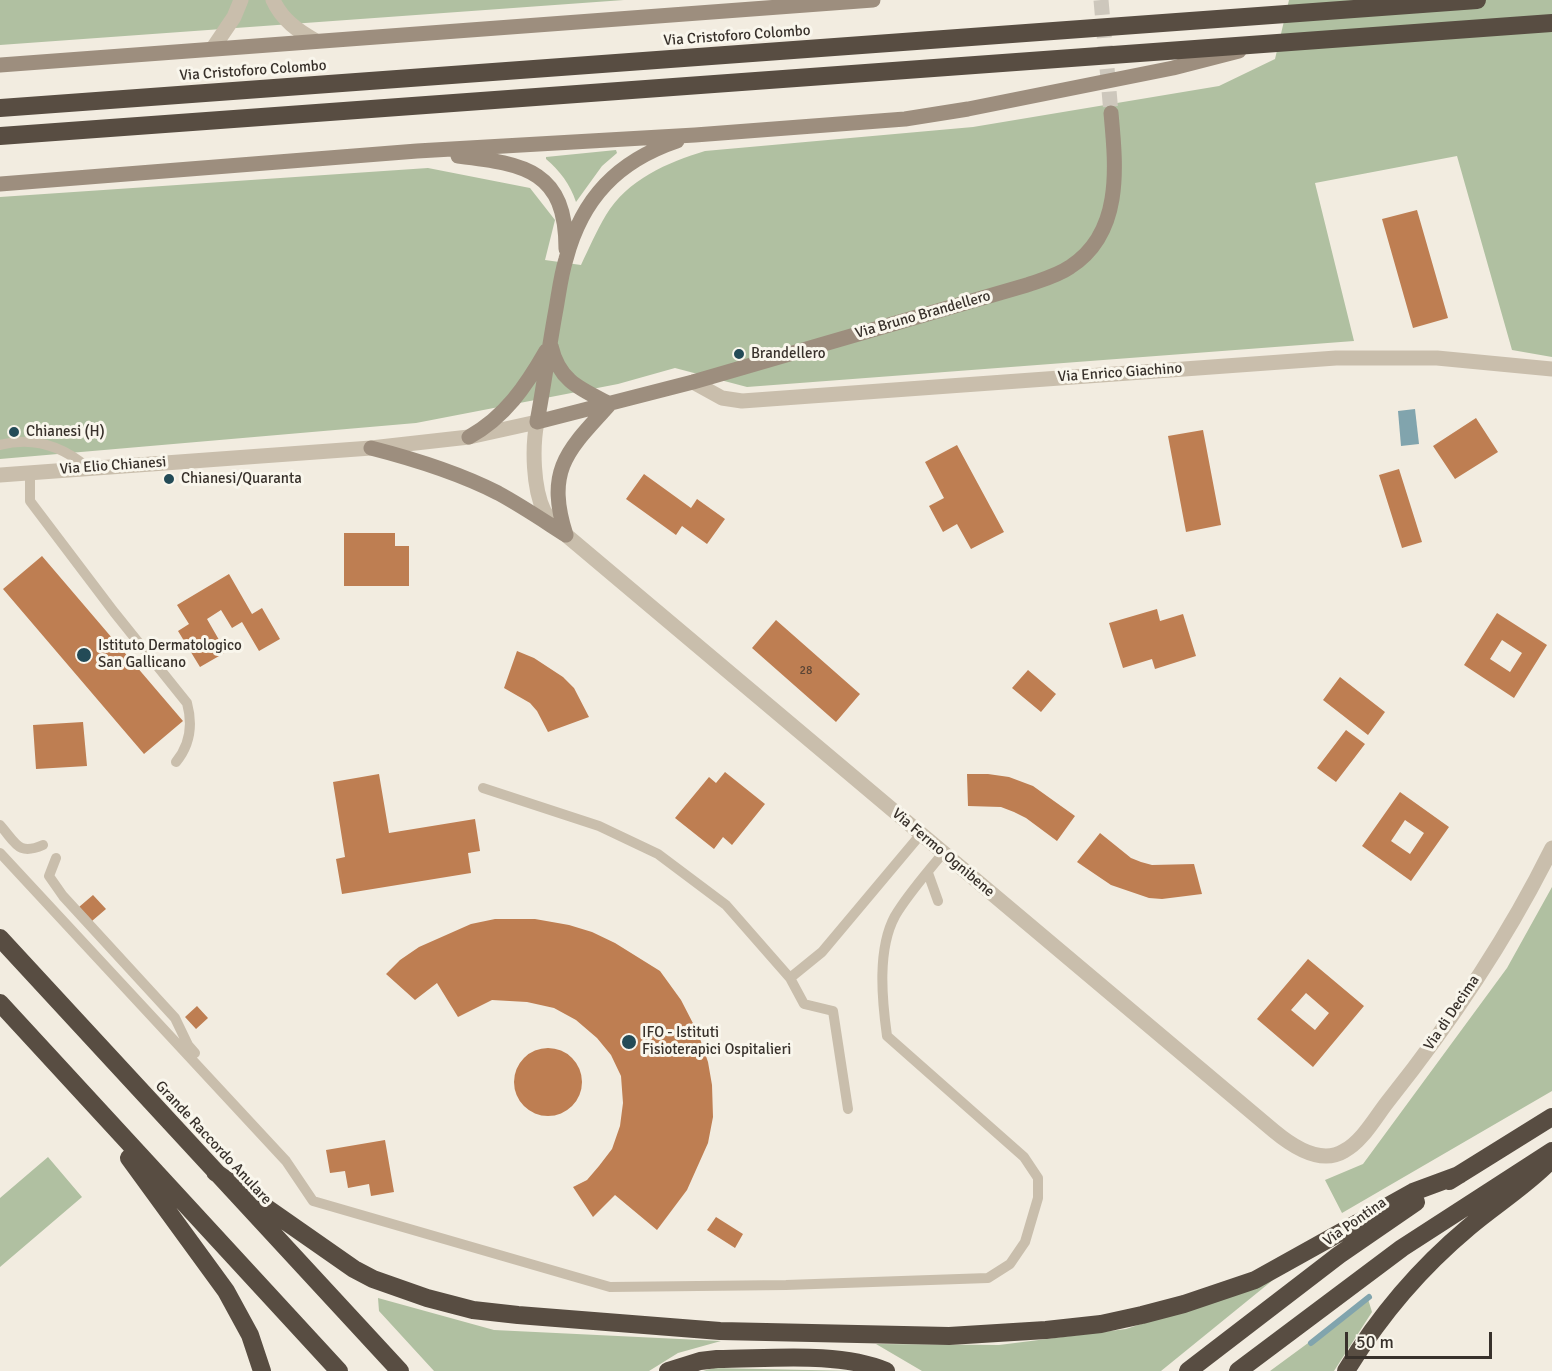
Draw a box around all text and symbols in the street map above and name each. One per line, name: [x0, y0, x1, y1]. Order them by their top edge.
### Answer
street label: Via Cristoforo Colombo: [663, 22, 811, 50]
street label: Via Cristoforo Colombo: [179, 57, 327, 85]
street label: Via Bruno Brandellero: [853, 287, 993, 343]
place label: Brandellero: [751, 345, 826, 363]
marker: Brandellero: [732, 347, 746, 361]
street label: Via Enrico Giachino: [1057, 360, 1183, 386]
place label: Chianesi (H): [26, 423, 105, 441]
marker: Chianesi (H): [7, 425, 21, 439]
street label: Via Elio Chianesi: [59, 453, 167, 479]
place label: Chianesi/Quaranta: [181, 470, 302, 488]
marker: Chianesi/Quaranta: [162, 472, 176, 486]
place label: Istituto Dermatologico San Gallicano: [98, 637, 242, 672]
marker: Istituto Dermatologico San Gallicano: [75, 646, 93, 664]
house number: 28: [800, 664, 812, 678]
street label: Via Fermo Ognibene: [888, 805, 998, 901]
street label: Via di Decima: [1420, 972, 1484, 1054]
place label: IFO - Istituti Fisioterapici Ospitalieri: [642, 1024, 791, 1059]
marker: IFO - Istituti Fisioterapici Ospitalieri: [620, 1033, 638, 1051]
street label: Grande Raccordo Anulare: [151, 1077, 275, 1209]
street label: Via Pontina: [1320, 1194, 1390, 1250]
scale bar: [1348, 1320, 1495, 1358]
text: 50 m: [1356, 1331, 1394, 1353]

